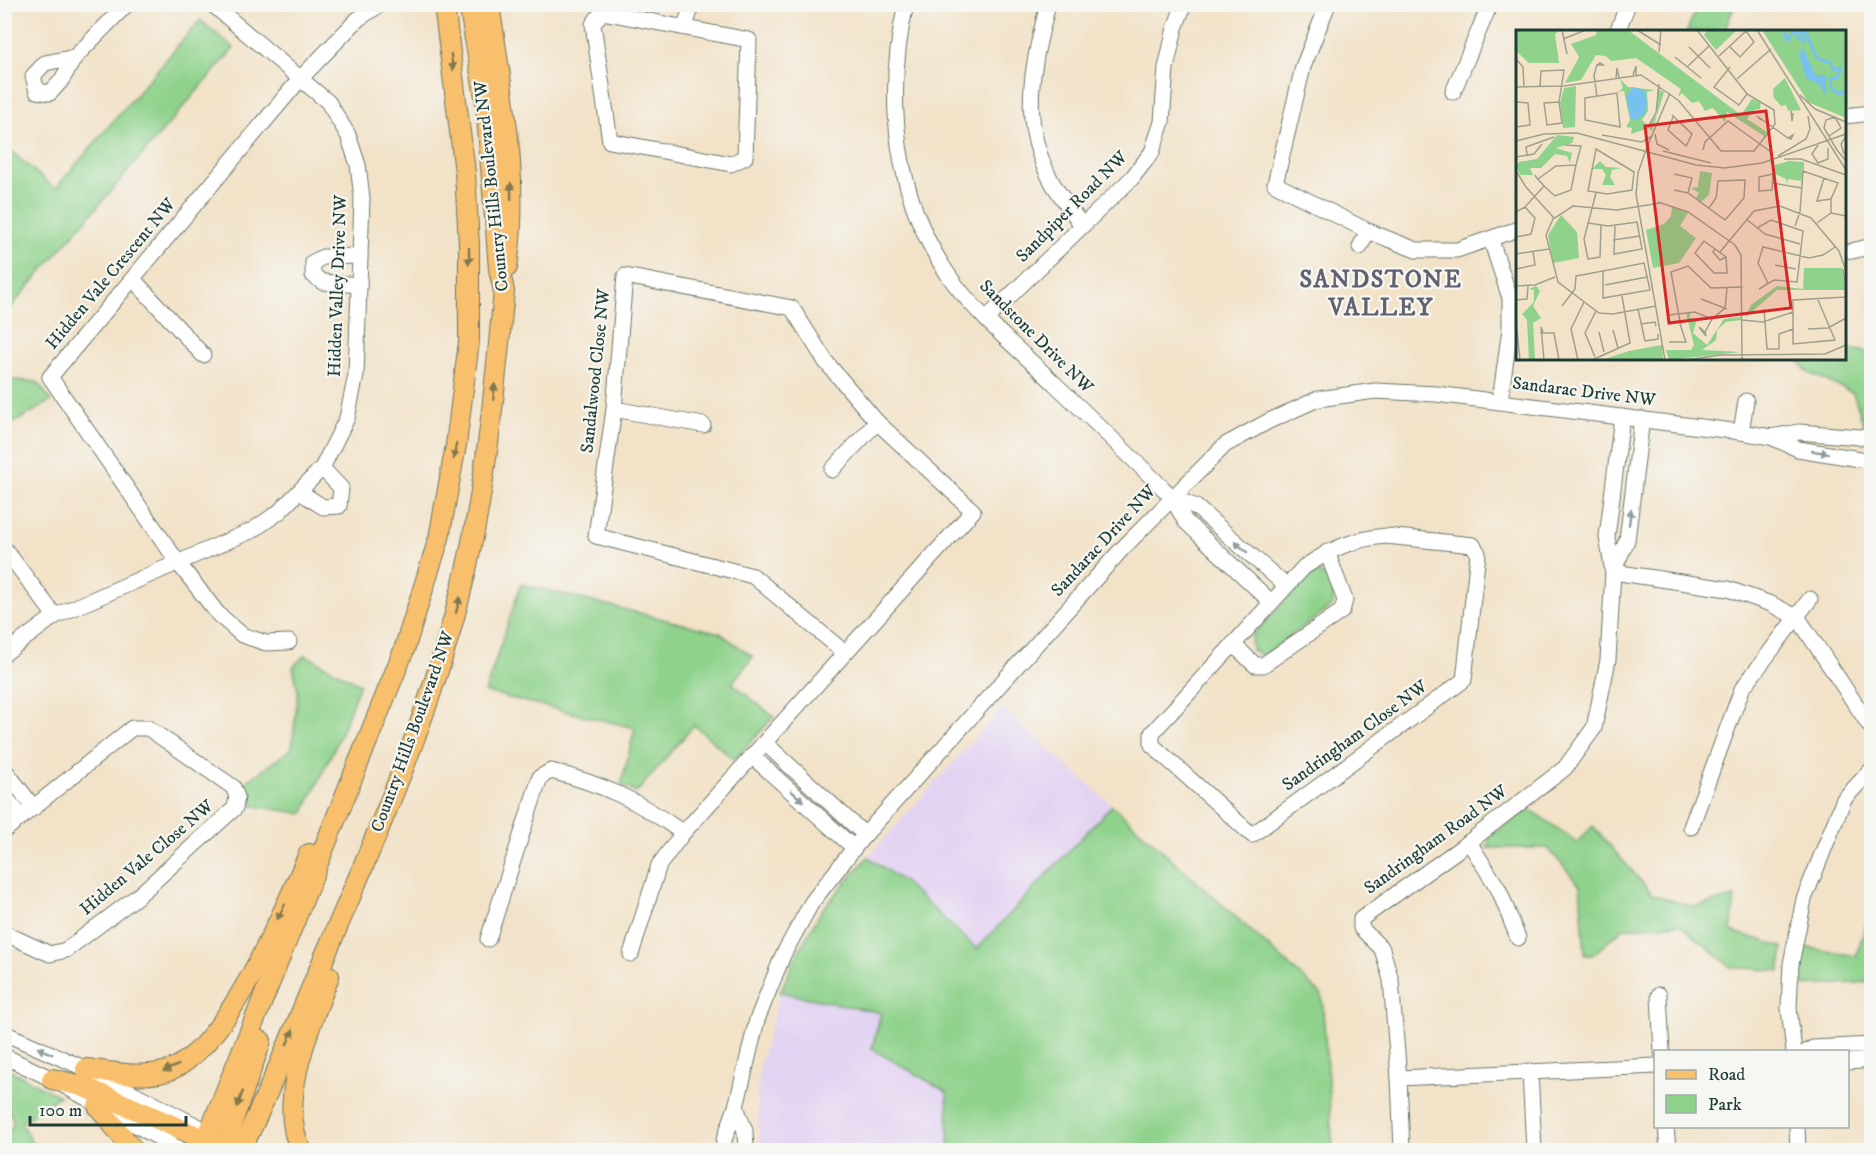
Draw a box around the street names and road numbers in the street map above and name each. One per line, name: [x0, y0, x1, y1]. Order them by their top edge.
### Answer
street label: Country Hills Boulevard NW: [470, 79, 514, 293]
street label: Sandpiper Road NW: [1012, 146, 1133, 267]
street label: Hidden Vale Crescent NW: [41, 194, 181, 354]
street label: Hidden Valley Drive NW: [324, 194, 352, 377]
street label: Sandstone Drive NW: [975, 276, 1098, 399]
street label: Sandalwood Close NW: [576, 287, 616, 454]
street label: Sandarac Drive NW: [1511, 372, 1657, 412]
street label: Sandarac Drive NW: [1047, 480, 1162, 601]
street label: Country Hills Boulevard NW: [366, 628, 460, 835]
street label: Sandringham Close NW: [1278, 676, 1432, 796]
street label: Sandringham Road NW: [1360, 780, 1512, 899]
street label: Hidden Vale Close NW: [76, 795, 219, 920]

